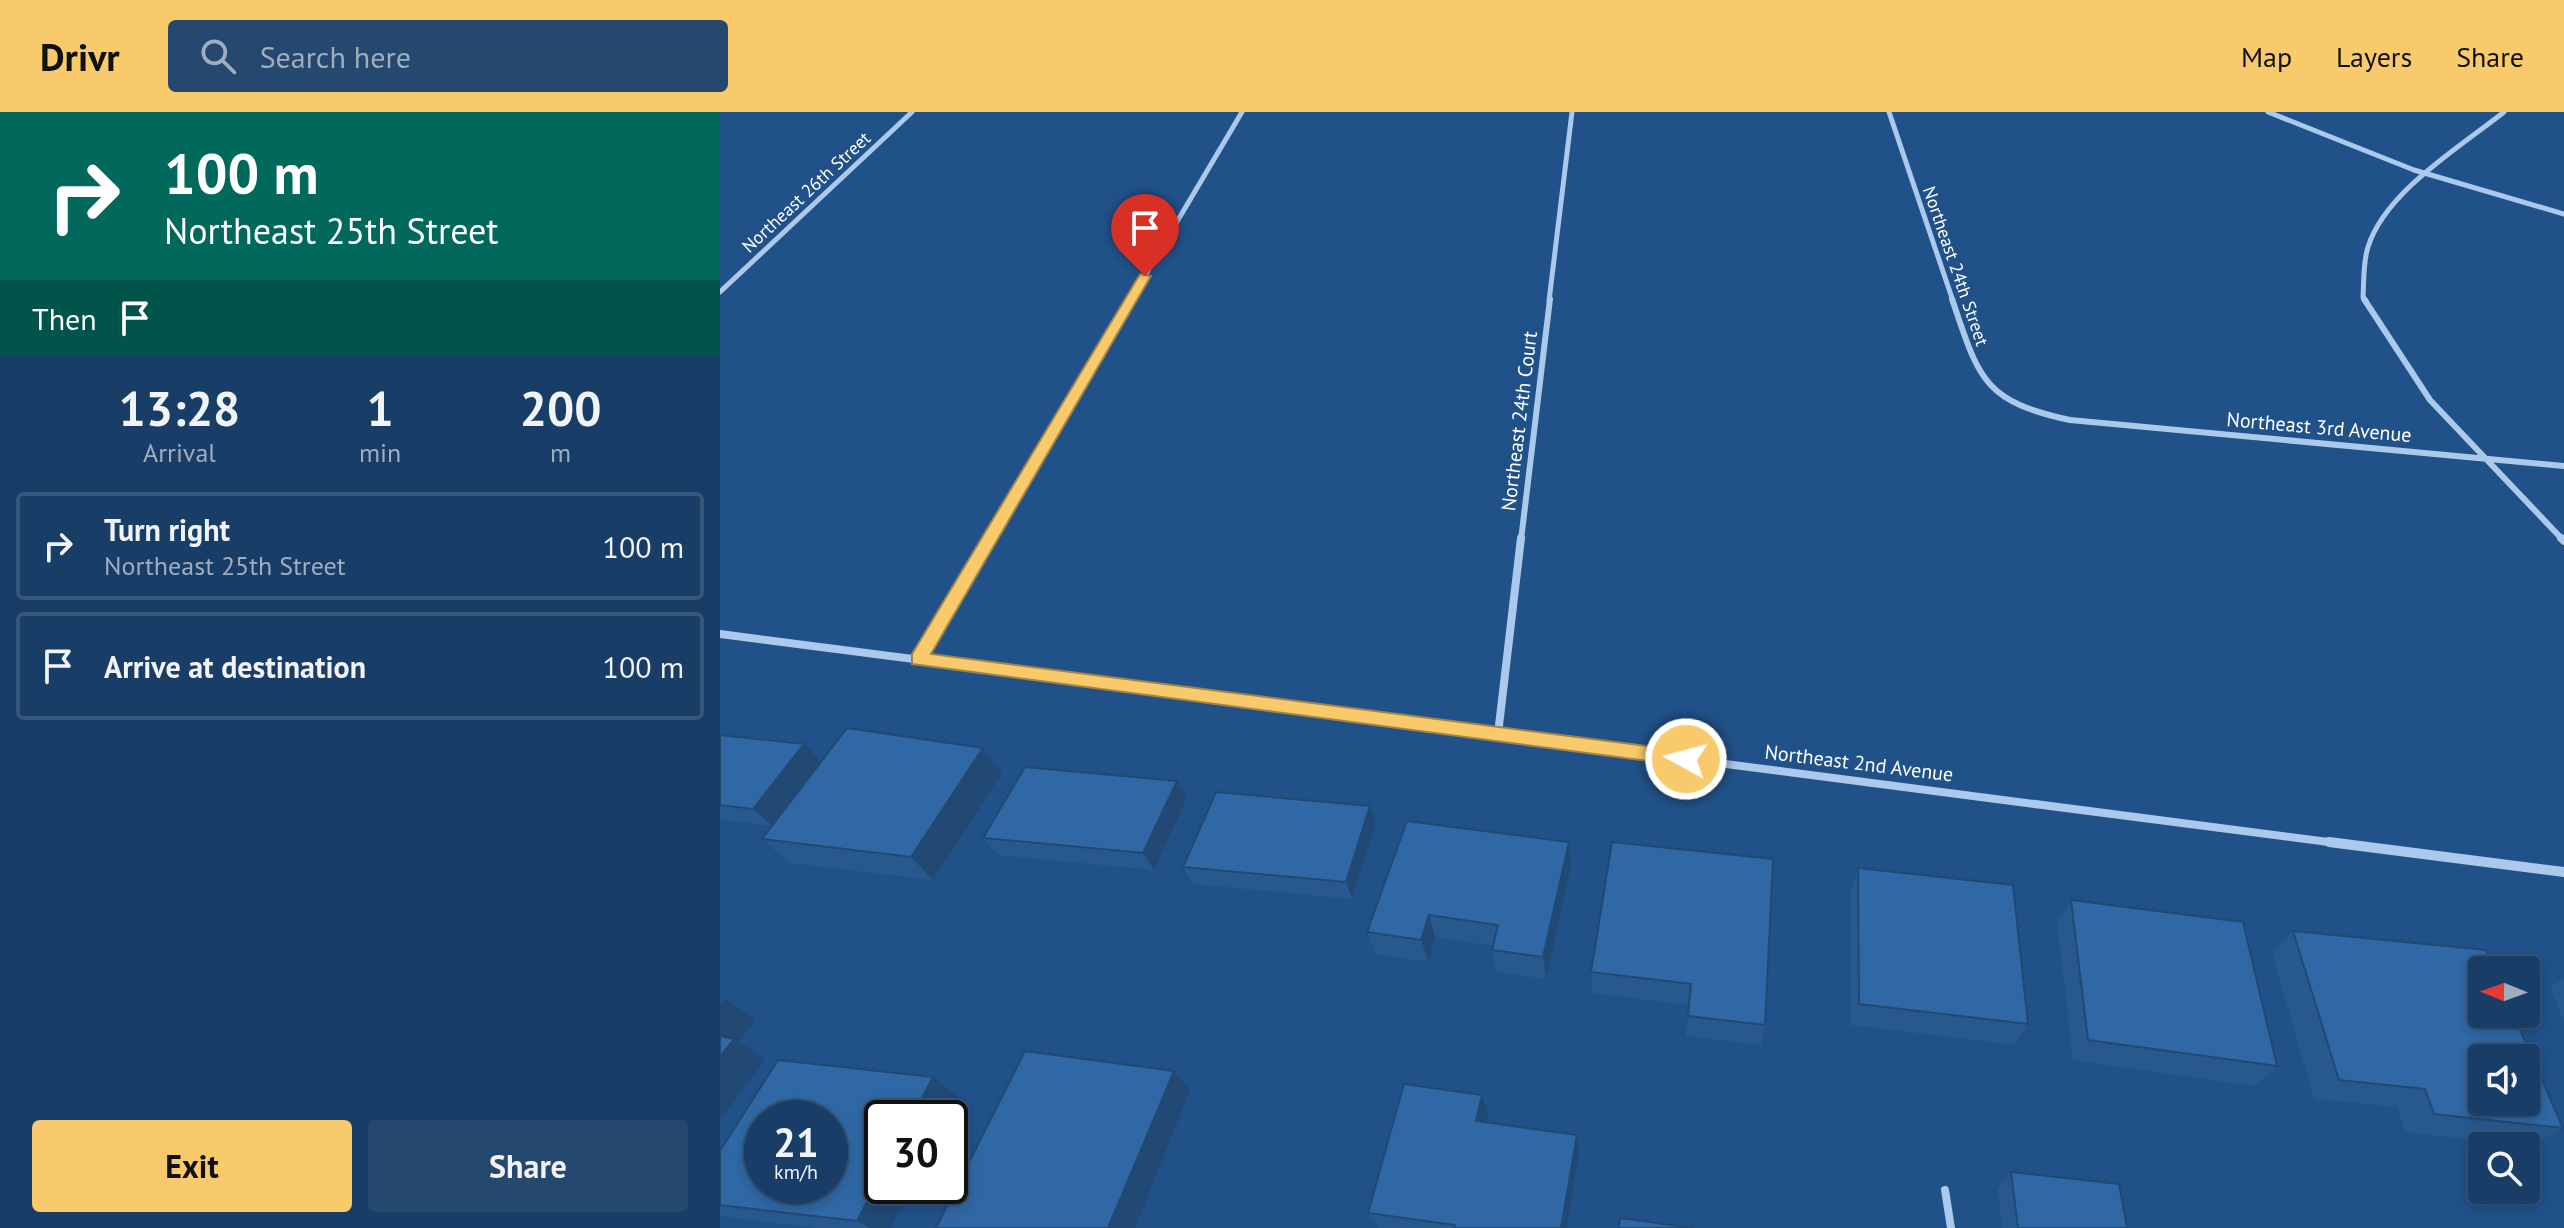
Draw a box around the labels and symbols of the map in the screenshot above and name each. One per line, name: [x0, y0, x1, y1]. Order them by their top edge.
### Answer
street label: Northeast 26th Street: [737, 127, 875, 257]
street label: Northeast 24th Street: [1918, 183, 1994, 349]
pin: [1111, 194, 1179, 276]
street label: Northeast 24th Court: [1495, 329, 1543, 513]
street label: Northeast 3rd Avenue: [2225, 406, 2413, 448]
position arrow: [1644, 717, 1728, 801]
street label: Northeast 2nd Avenue: [1763, 739, 1955, 787]
north arrow: [2468, 956, 2540, 1028]
speed limit sign: 30: [864, 1100, 968, 1204]

